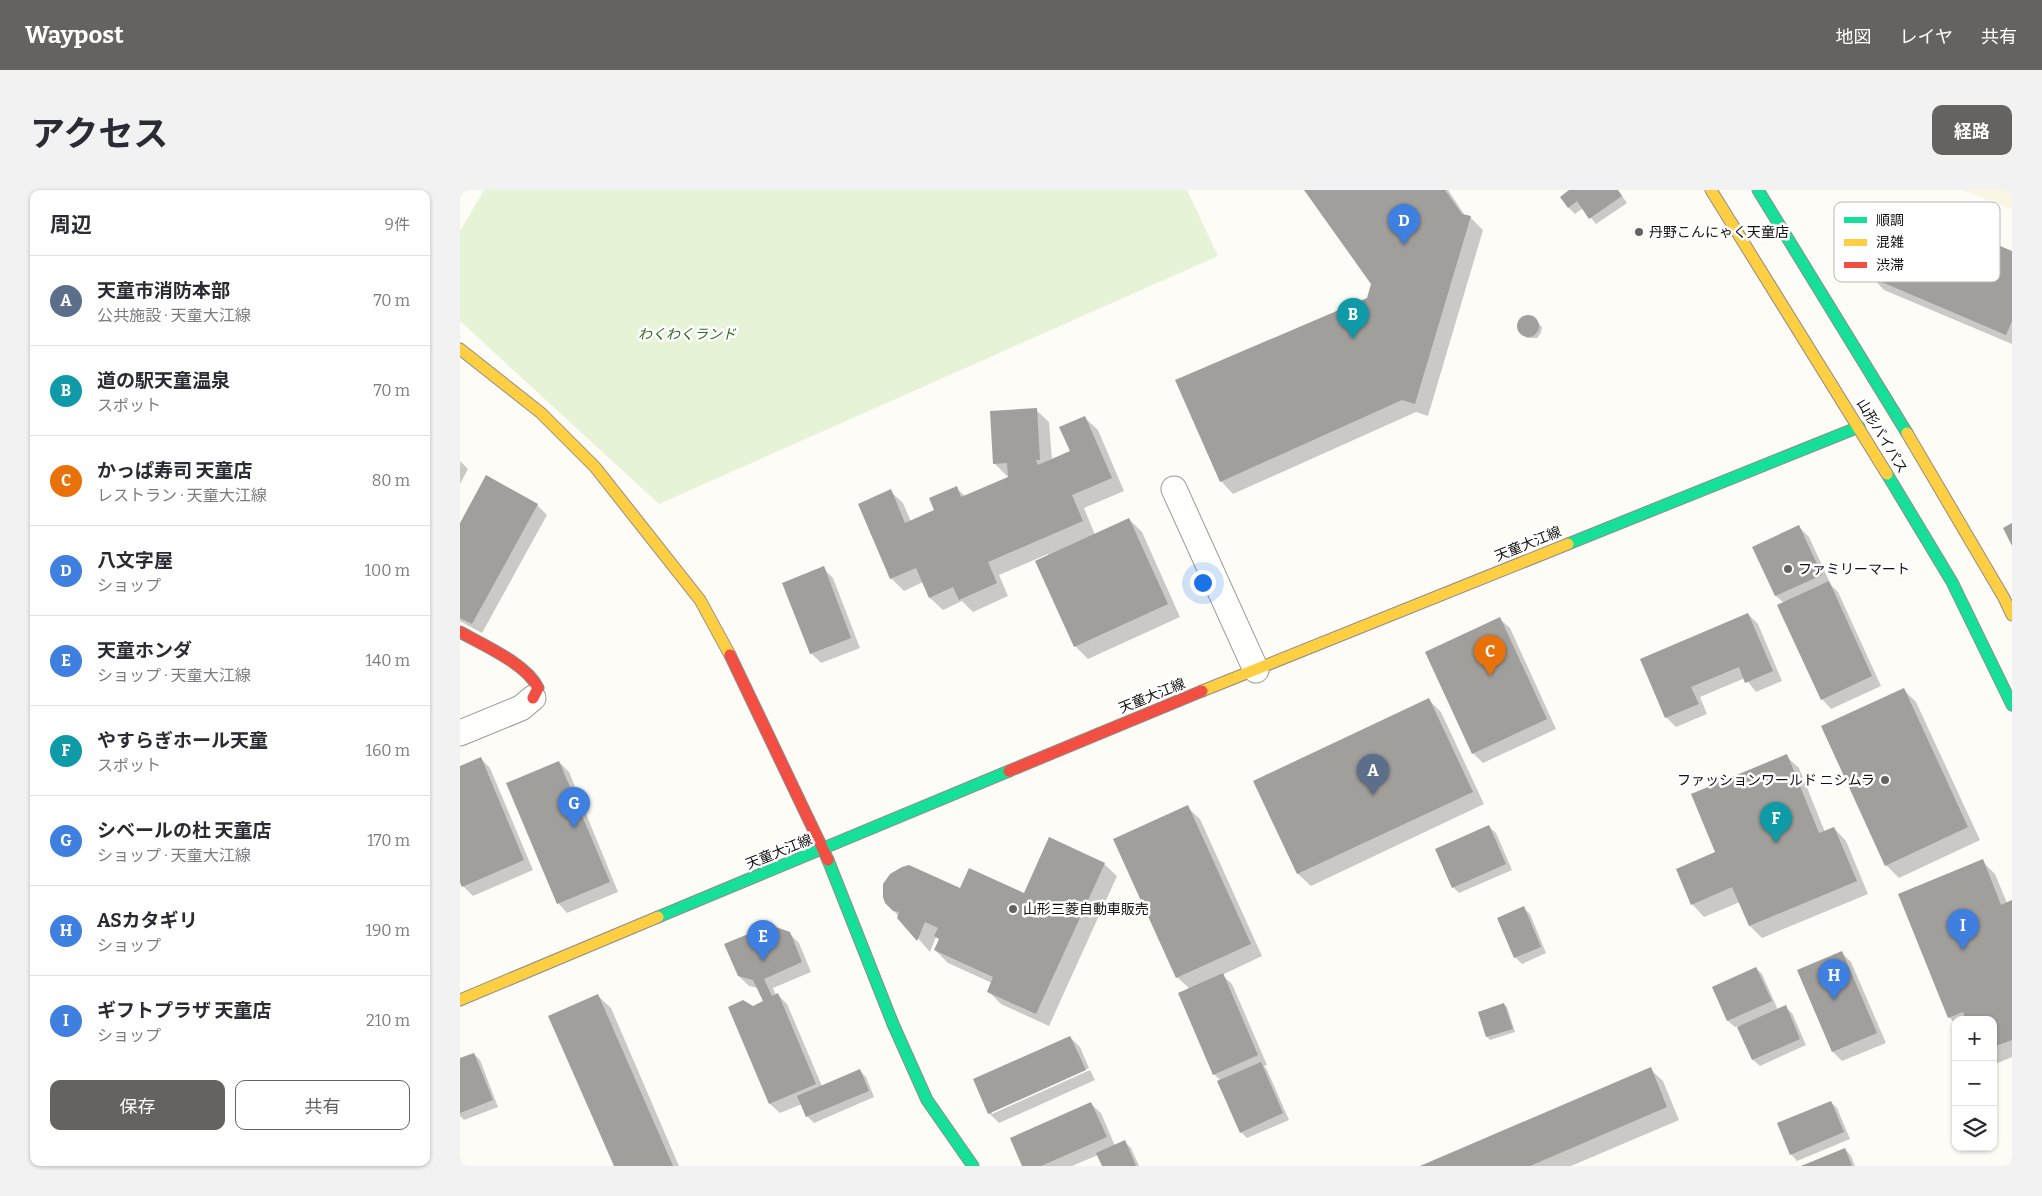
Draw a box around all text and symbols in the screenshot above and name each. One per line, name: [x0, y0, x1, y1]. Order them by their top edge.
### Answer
text: Waypost: [25, 21, 124, 49]
text: 地図: [1836, 26, 1872, 48]
text: レイヤ: [1900, 26, 1953, 48]
text: 共有: [1981, 26, 2017, 48]
button: 経路: [1932, 105, 2012, 155]
text: アクセス: [30, 113, 168, 155]
legend: [1834, 202, 2000, 282]
pin: D: [1388, 204, 1420, 245]
text: 周辺: [50, 212, 92, 238]
text: 順調: [1876, 212, 1904, 229]
text: 9件: [385, 215, 410, 234]
place label: 丹野こんにゃく天童店: [1649, 224, 1789, 241]
marker: 丹野こんにゃく天童店: [1633, 226, 1645, 238]
text: 混雑: [1876, 234, 1904, 251]
text: 渋滞: [1876, 257, 1904, 274]
text: 天童市消防本部: [97, 279, 230, 302]
text: A: [60, 291, 72, 310]
text: 70 m: [374, 291, 410, 310]
pin: B: [1337, 298, 1369, 339]
text: 公共施設 · 天童大江線: [97, 306, 251, 325]
park label: わくわくランド: [638, 326, 737, 343]
text: 道の駅天童温泉: [97, 369, 230, 392]
text: B: [61, 381, 71, 400]
text: 70 m: [374, 381, 410, 400]
text: スポット: [97, 396, 161, 415]
street label: 山形バイパス: [1853, 396, 1911, 476]
text: かっぱ寿司 天童店: [97, 459, 252, 482]
text: C: [61, 471, 71, 490]
text: 80 m: [372, 471, 410, 490]
text: レストラン · 天童大江線: [97, 486, 267, 505]
street label: 天童大江線: [1492, 523, 1564, 565]
text: 八文字屋: [97, 549, 173, 572]
text: D: [60, 561, 72, 580]
text: 100 m: [365, 561, 410, 580]
place label: ファミリーマート: [1798, 561, 1910, 578]
marker: ファミリーマート: [1782, 563, 1794, 575]
your location: [1190, 570, 1216, 596]
text: ショップ: [97, 576, 161, 595]
pin: C: [1474, 635, 1506, 676]
text: 天童ホンダ: [97, 639, 192, 662]
text: E: [61, 651, 71, 670]
text: 140 m: [365, 651, 410, 670]
text: ショップ · 天童大江線: [97, 666, 251, 685]
street label: 天童大江線: [1116, 675, 1188, 717]
text: やすらぎホール天童: [97, 729, 268, 752]
text: F: [62, 741, 71, 760]
text: 160 m: [365, 741, 410, 760]
pin: A: [1357, 754, 1389, 795]
text: スポット: [97, 756, 161, 775]
place label: ファッションワールド ニシムラ: [1677, 772, 1875, 789]
marker: ファッションワールド ニシムラ: [1879, 774, 1891, 786]
pin: G: [558, 787, 590, 828]
pin: F: [1760, 802, 1792, 843]
text: シベールの杜 天童店: [97, 819, 271, 842]
text: G: [60, 831, 72, 850]
text: 170 m: [367, 831, 410, 850]
street label: 天童大江線: [743, 831, 815, 873]
text: ショップ · 天童大江線: [97, 846, 251, 865]
place label: 山形三菱自動車販売: [1023, 901, 1149, 918]
marker: 山形三菱自動車販売: [1007, 903, 1019, 915]
text: ASカタギリ: [97, 909, 198, 932]
pin: I: [1947, 909, 1979, 950]
pin: E: [747, 920, 779, 961]
text: H: [60, 921, 72, 940]
text: 190 m: [365, 921, 410, 940]
text: ショップ: [97, 936, 161, 955]
pin: H: [1818, 959, 1850, 1000]
text: ギフトプラザ 天童店: [97, 999, 271, 1022]
text: I: [63, 1011, 69, 1030]
text: 210 m: [366, 1011, 410, 1030]
map controls: [1952, 1016, 1997, 1151]
button: +: [1952, 1016, 1997, 1061]
text: ショップ: [97, 1026, 161, 1045]
button: −: [1952, 1061, 1997, 1106]
button: 保存: [50, 1080, 225, 1130]
button: 共有: [235, 1080, 410, 1130]
button: layers: [1952, 1106, 1997, 1151]

